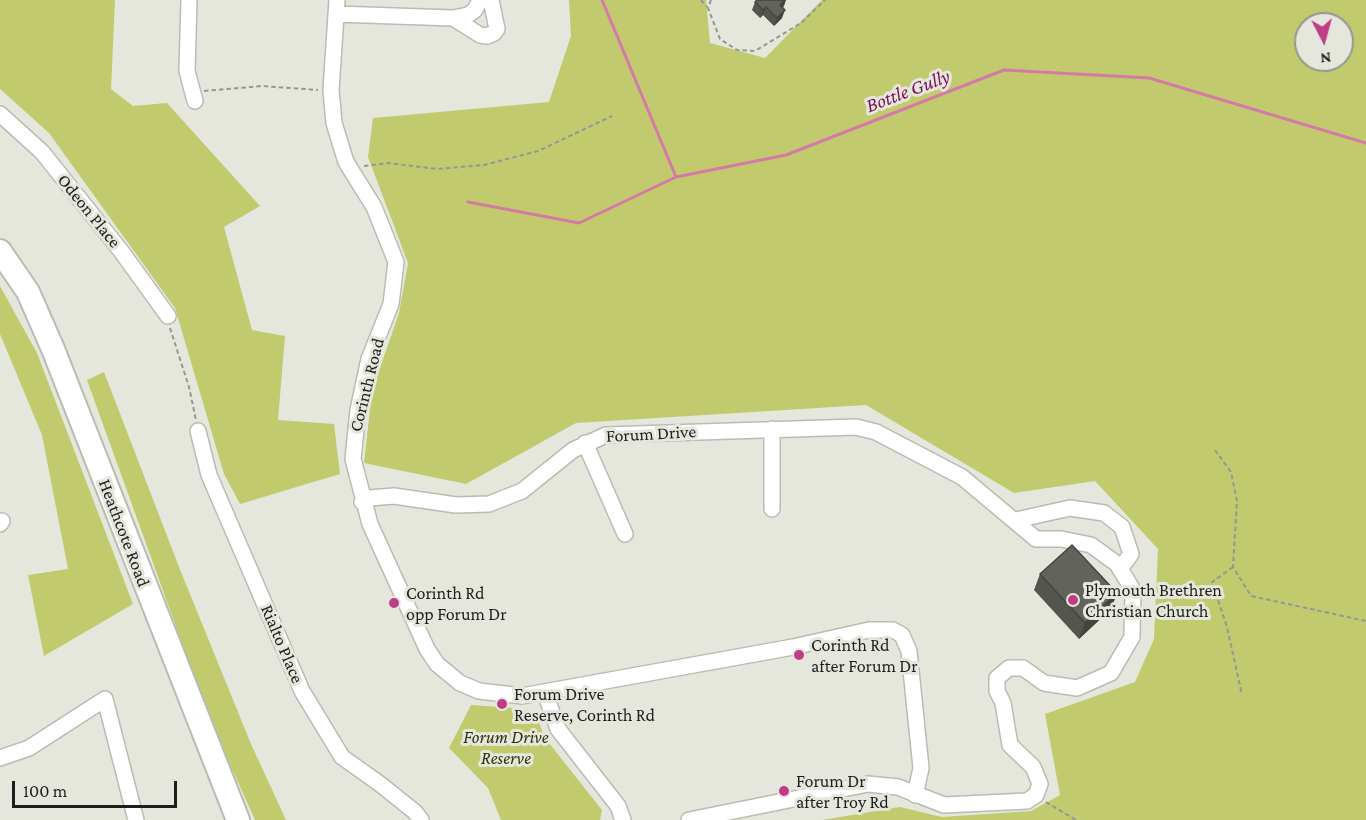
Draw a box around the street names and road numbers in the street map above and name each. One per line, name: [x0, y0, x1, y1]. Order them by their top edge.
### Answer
street label: Odeon Place: [53, 170, 125, 252]
street label: Corinth Road: [345, 336, 389, 434]
street label: Forum Drive: [605, 421, 697, 447]
street label: Heathcote Road: [94, 476, 154, 590]
street label: Rialto Place: [256, 601, 308, 687]

